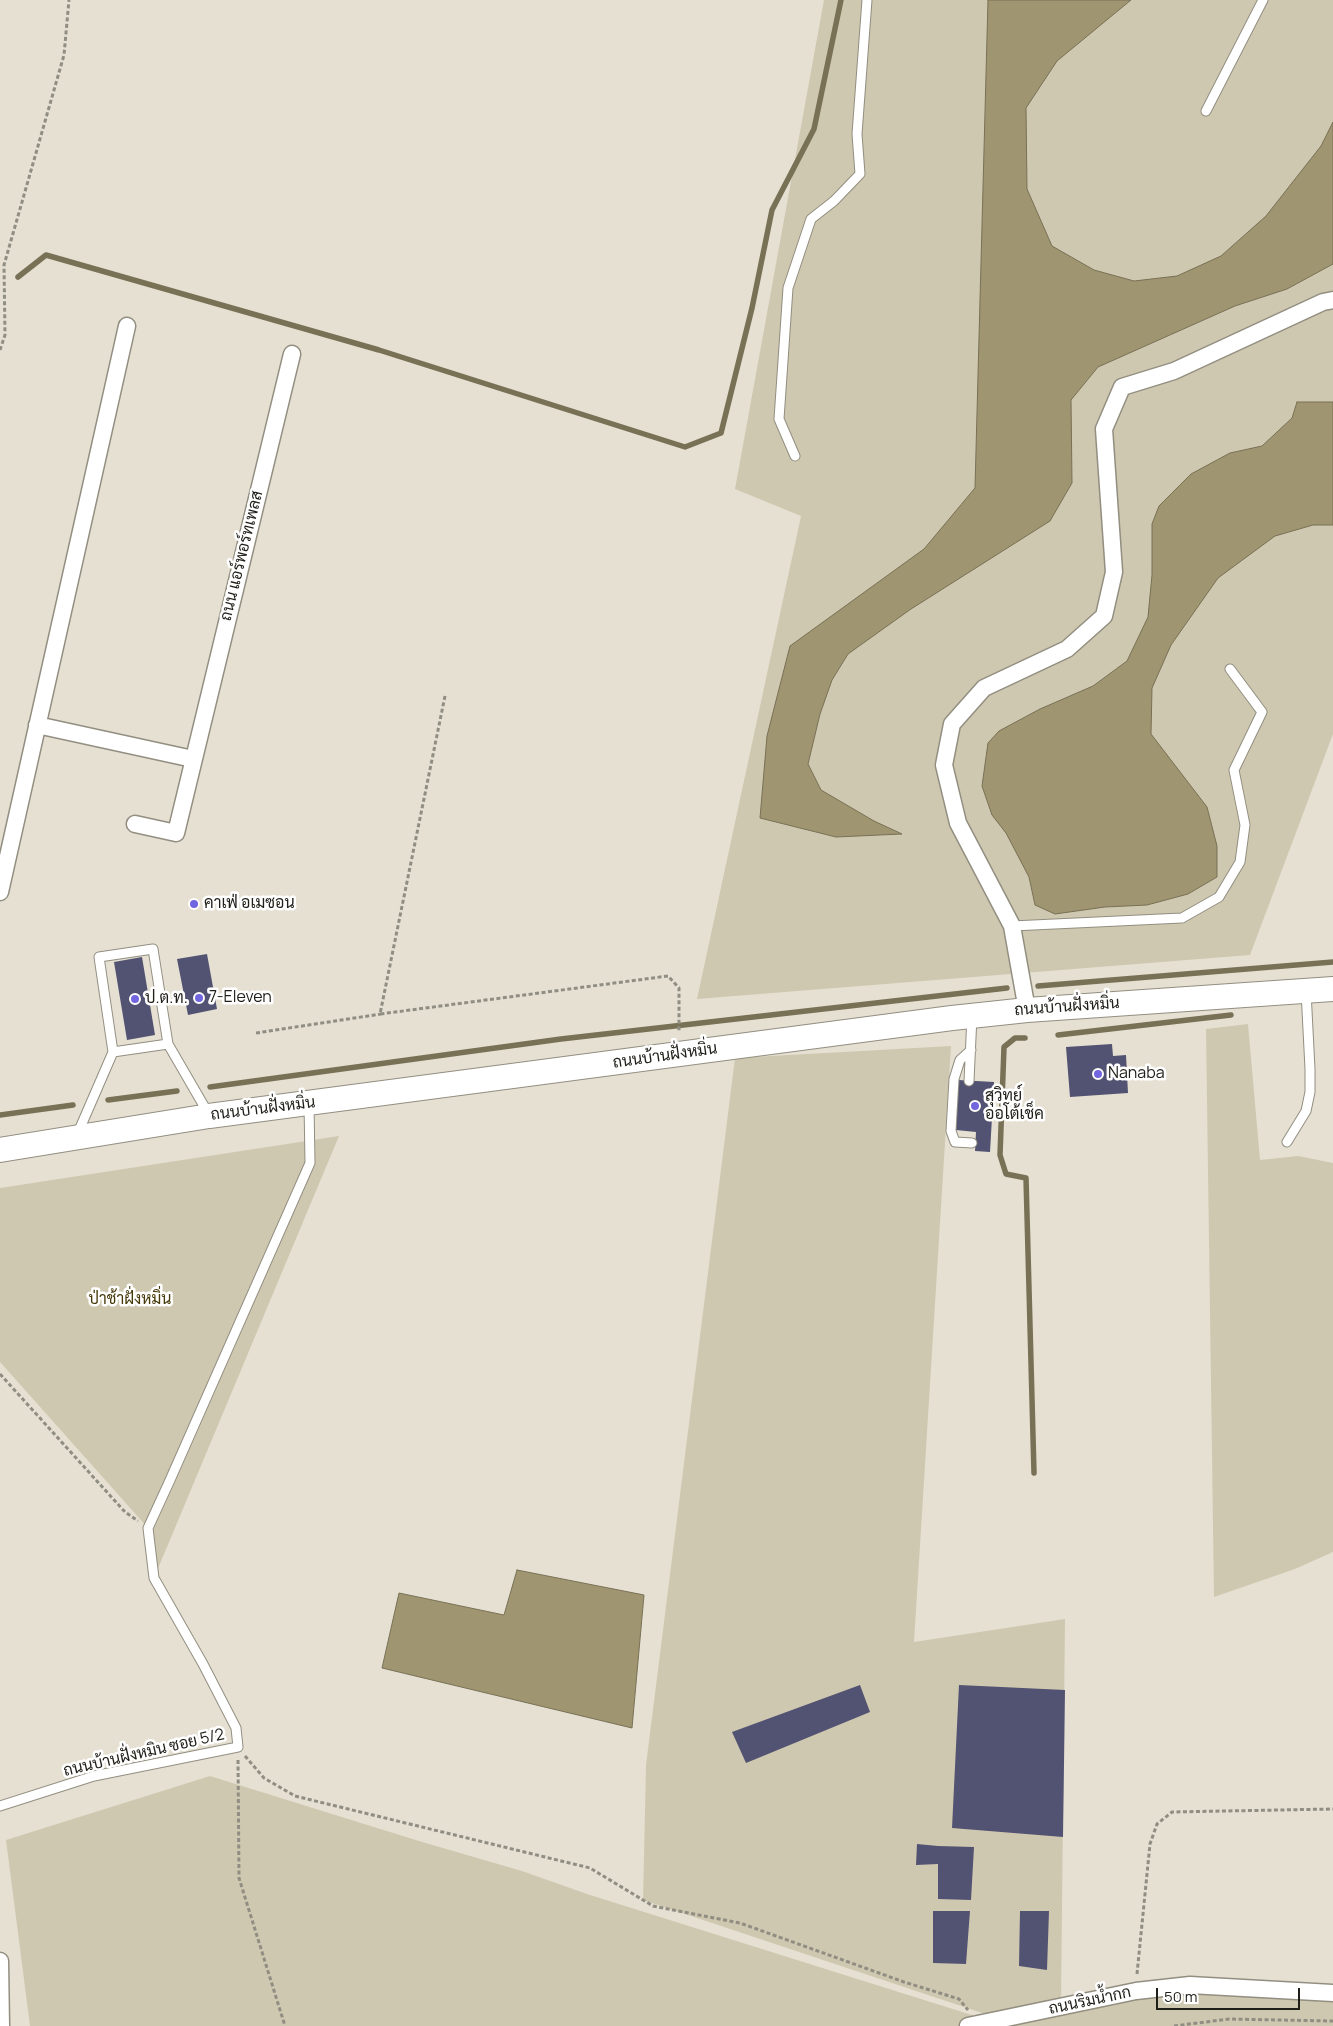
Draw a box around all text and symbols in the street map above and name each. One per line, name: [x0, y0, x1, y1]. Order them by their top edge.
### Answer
street label: ถนน แอร์พอร์ทเพลส: [217, 489, 267, 623]
place label: คาเฟ่ อเมซอน: [204, 894, 295, 914]
marker: คาเฟ่ อเมซอน: [188, 898, 200, 910]
place label: 7-Eleven: [209, 988, 272, 1008]
place label: ป.ต.ท.: [145, 989, 188, 1009]
marker: 7-Eleven: [193, 992, 205, 1004]
marker: ป.ต.ท.: [129, 993, 141, 1005]
street label: ถนนบ้านฝั่งหมิ่น: [1014, 994, 1120, 1020]
street label: ถนนบ้านฝั่งหมิ่น: [611, 1039, 719, 1073]
place label: Nanaba: [1108, 1064, 1165, 1084]
marker: Nanaba: [1092, 1068, 1104, 1080]
place label: สุวิทย์ ออโต้เช็ค: [985, 1087, 1044, 1125]
street label: ถนนบ้านฝั่งหมิ่น: [210, 1093, 316, 1125]
marker: สุวิทย์ ออโต้เช็ค: [969, 1100, 981, 1112]
park label: ป่าช้าฝั่งหมิ่น: [88, 1290, 172, 1310]
street label: ถนนบ้านฝั่งหมิน ซอย 5/2: [62, 1725, 226, 1781]
scale bar: [1158, 1978, 1302, 2010]
street label: ถนนริมน้ำกก: [1047, 1983, 1133, 2019]
text: 50 m: [1164, 1986, 1198, 2007]

